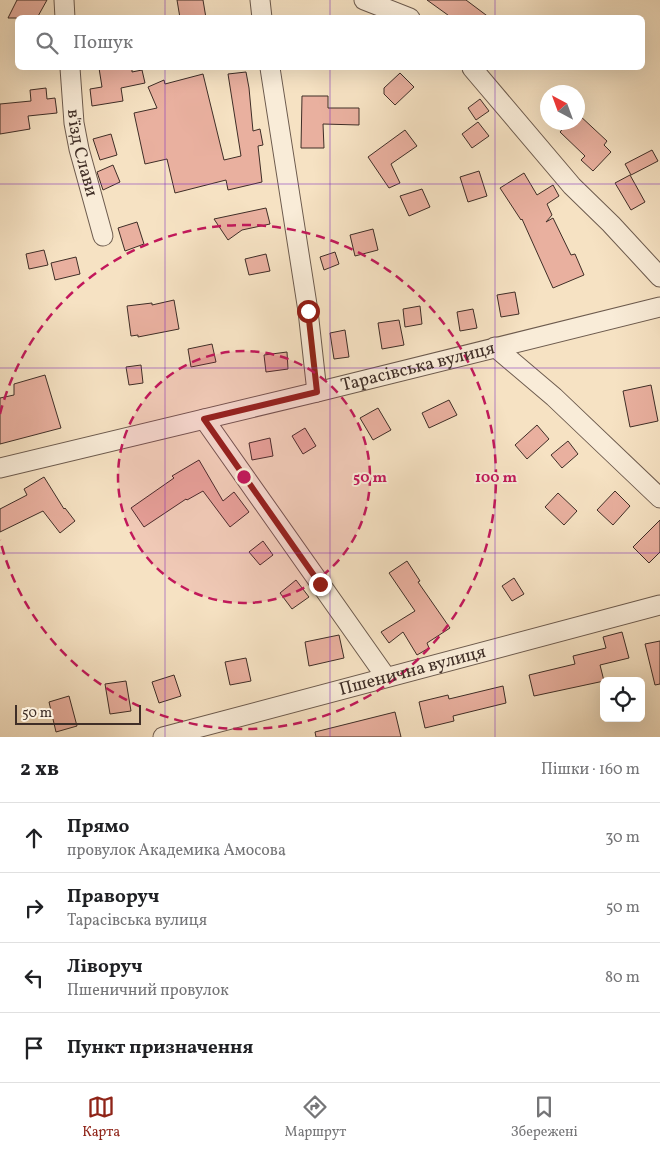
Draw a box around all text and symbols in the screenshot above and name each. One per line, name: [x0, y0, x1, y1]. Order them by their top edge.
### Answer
search box: [15, 15, 645, 70]
icon: search: [33, 29, 61, 57]
text: Пошук: [73, 30, 133, 56]
north arrow: [540, 85, 585, 130]
street label: в'їзд Слави: [61, 108, 104, 200]
route start: [297, 300, 320, 323]
street label: Тарасівська вулиця: [338, 336, 498, 398]
centre of rings: [235, 468, 253, 486]
text: 50 m: [353, 468, 387, 489]
text: 100 m: [475, 468, 518, 489]
route end: [309, 573, 332, 596]
street label: Пшенична вулиця: [336, 639, 489, 702]
map controls: [600, 677, 645, 722]
button: locate: [600, 677, 645, 722]
scale bar: [15, 702, 141, 725]
text: 50 m: [22, 704, 52, 723]
text: 2 хв: [20, 755, 59, 784]
text: Пішки · 160 m: [541, 759, 640, 781]
text: Прямо: [67, 814, 129, 840]
icon: ahead: [20, 824, 48, 852]
text: 30 m: [605, 827, 640, 849]
text: провулок Академика Амосова: [67, 840, 286, 862]
text: Праворуч: [67, 884, 159, 910]
icon: right: [20, 894, 48, 922]
text: 50 m: [606, 897, 640, 919]
text: Тарасівська вулиця: [67, 910, 207, 932]
text: Ліворуч: [67, 954, 142, 980]
icon: left: [20, 964, 48, 992]
text: 80 m: [605, 967, 640, 989]
text: Пшеничний провулок: [67, 980, 229, 1002]
icon: arrive: [20, 1034, 48, 1062]
text: Пункт призначення: [67, 1035, 253, 1061]
tab: Карта: [82, 1093, 120, 1142]
tab: Маршрут: [285, 1093, 346, 1142]
tab: Збережені: [511, 1093, 578, 1142]

